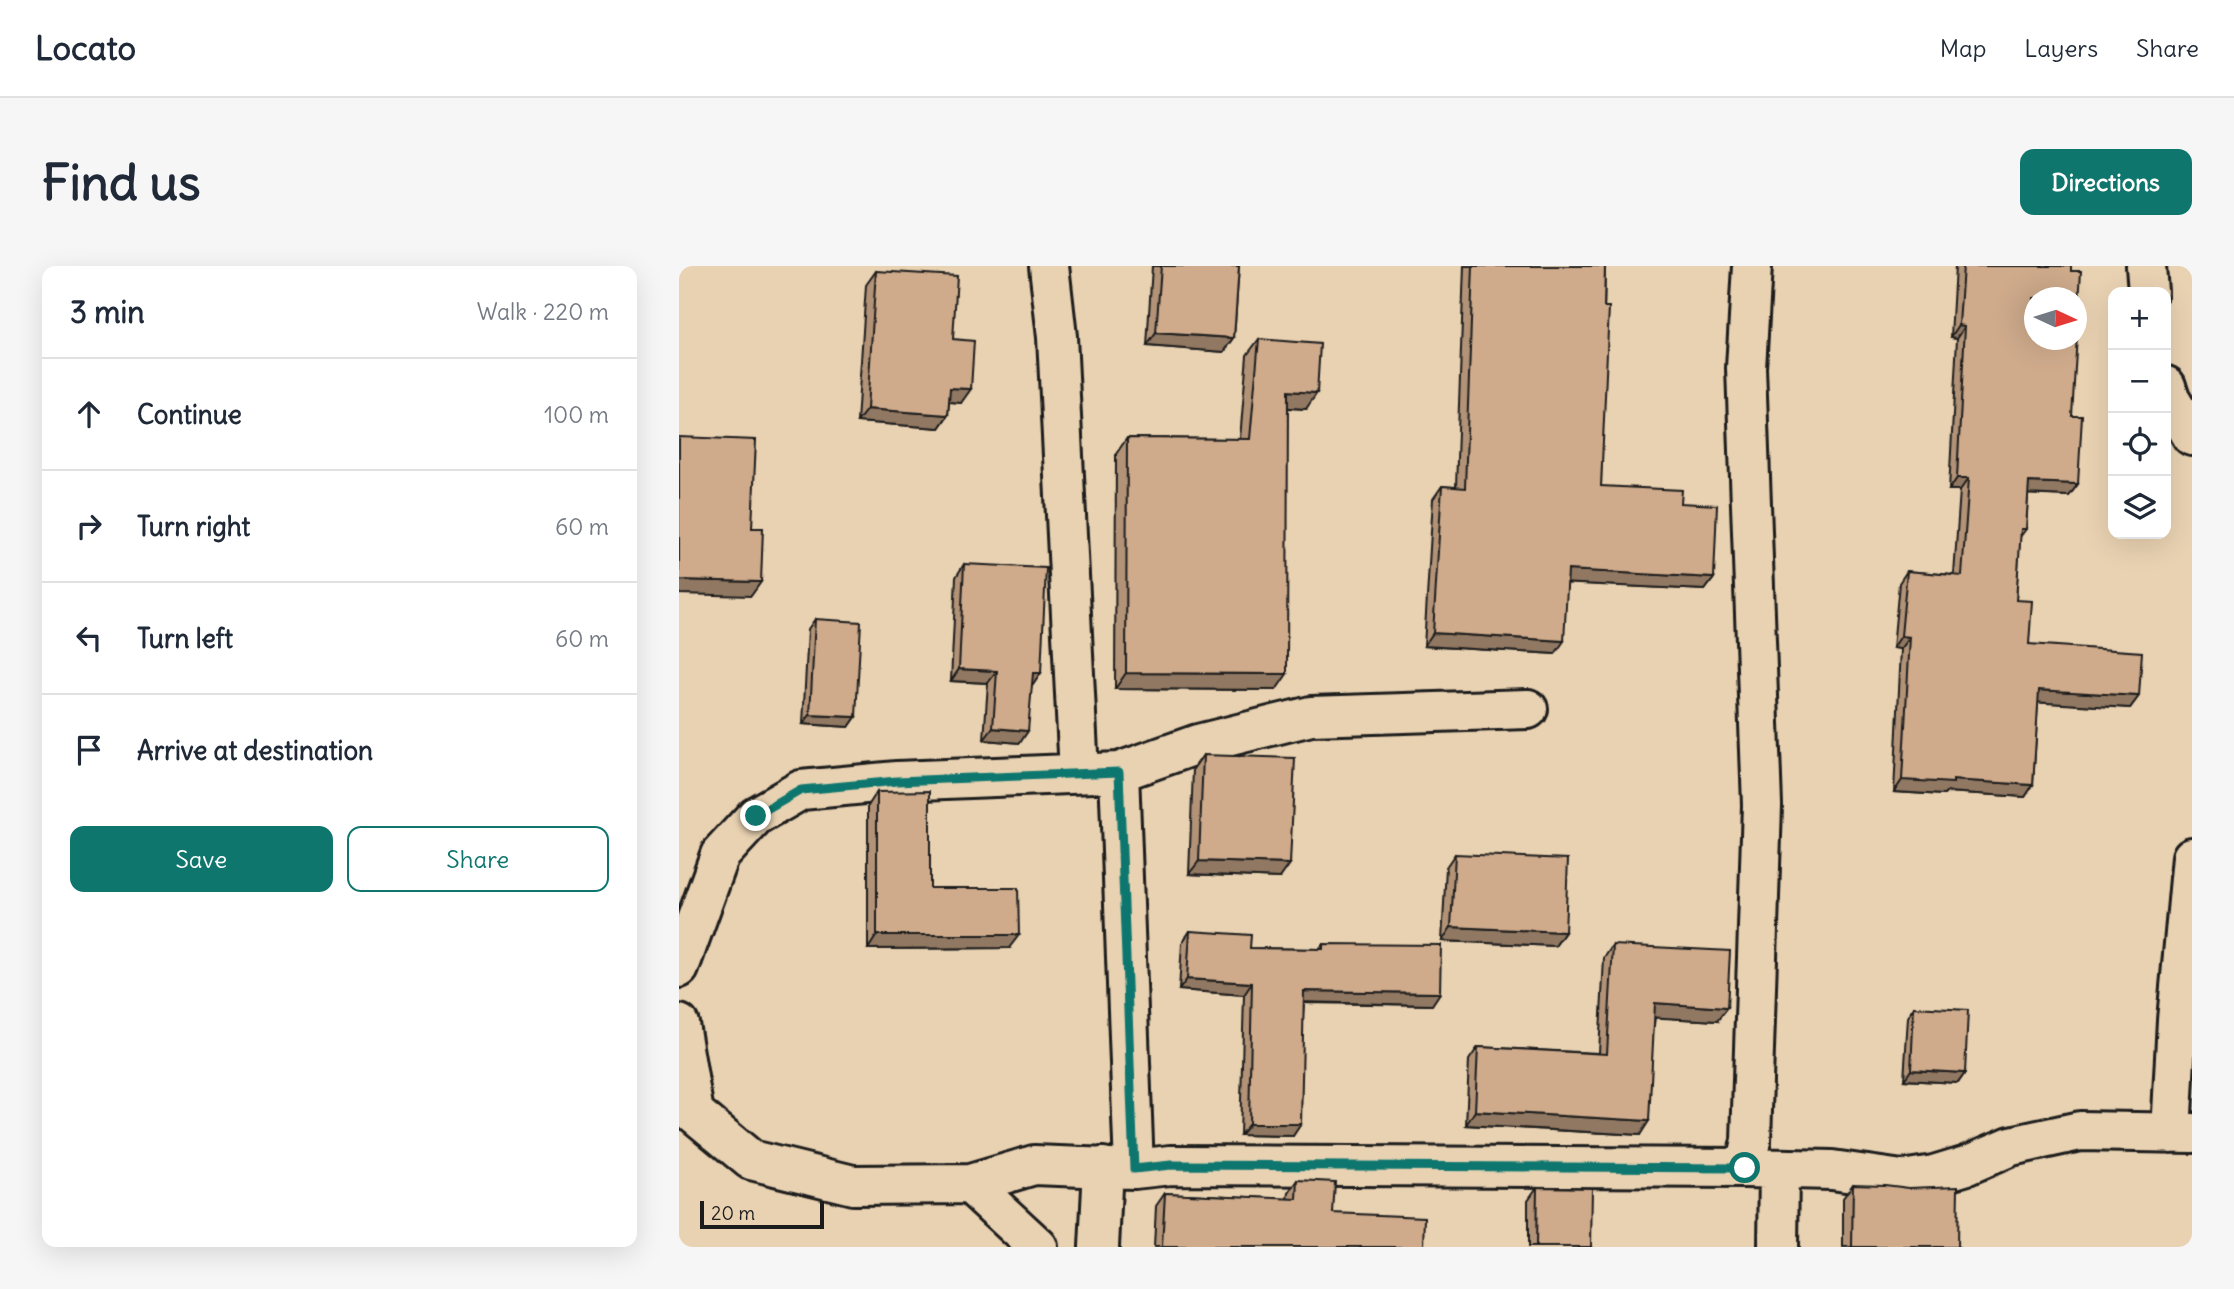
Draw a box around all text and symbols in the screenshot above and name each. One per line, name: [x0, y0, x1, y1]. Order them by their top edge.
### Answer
text: Locato: [35, 27, 136, 69]
text: Map: [1940, 33, 1986, 63]
text: Layers: [2024, 33, 2098, 63]
text: Share: [2136, 33, 2199, 63]
button: Directions: [2020, 149, 2192, 215]
text: Find us: [42, 152, 200, 213]
north arrow: [2024, 287, 2087, 350]
map controls: [2108, 287, 2171, 539]
button: +: [2108, 287, 2171, 350]
text: 3 min: [70, 293, 145, 331]
text: Walk · 220 m: [477, 297, 609, 326]
button: −: [2108, 350, 2171, 413]
icon: ahead: [70, 395, 108, 433]
text: Continue: [137, 398, 242, 431]
text: 100 m: [544, 400, 609, 429]
button: locate: [2108, 413, 2171, 476]
button: layers: [2108, 476, 2171, 539]
icon: right: [70, 507, 108, 545]
text: Turn right: [137, 510, 250, 543]
text: 60 m: [555, 512, 609, 541]
icon: left: [70, 619, 108, 657]
text: Turn left: [137, 622, 233, 655]
text: 60 m: [555, 624, 609, 653]
icon: arrive: [70, 731, 108, 769]
text: Arrive at destination: [137, 734, 373, 767]
route end: [740, 800, 771, 831]
button: Save: [70, 826, 333, 892]
button: Share: [347, 826, 609, 892]
route start: [1729, 1152, 1760, 1183]
scale bar: [700, 1198, 824, 1230]
text: 20 m: [711, 1201, 755, 1225]

